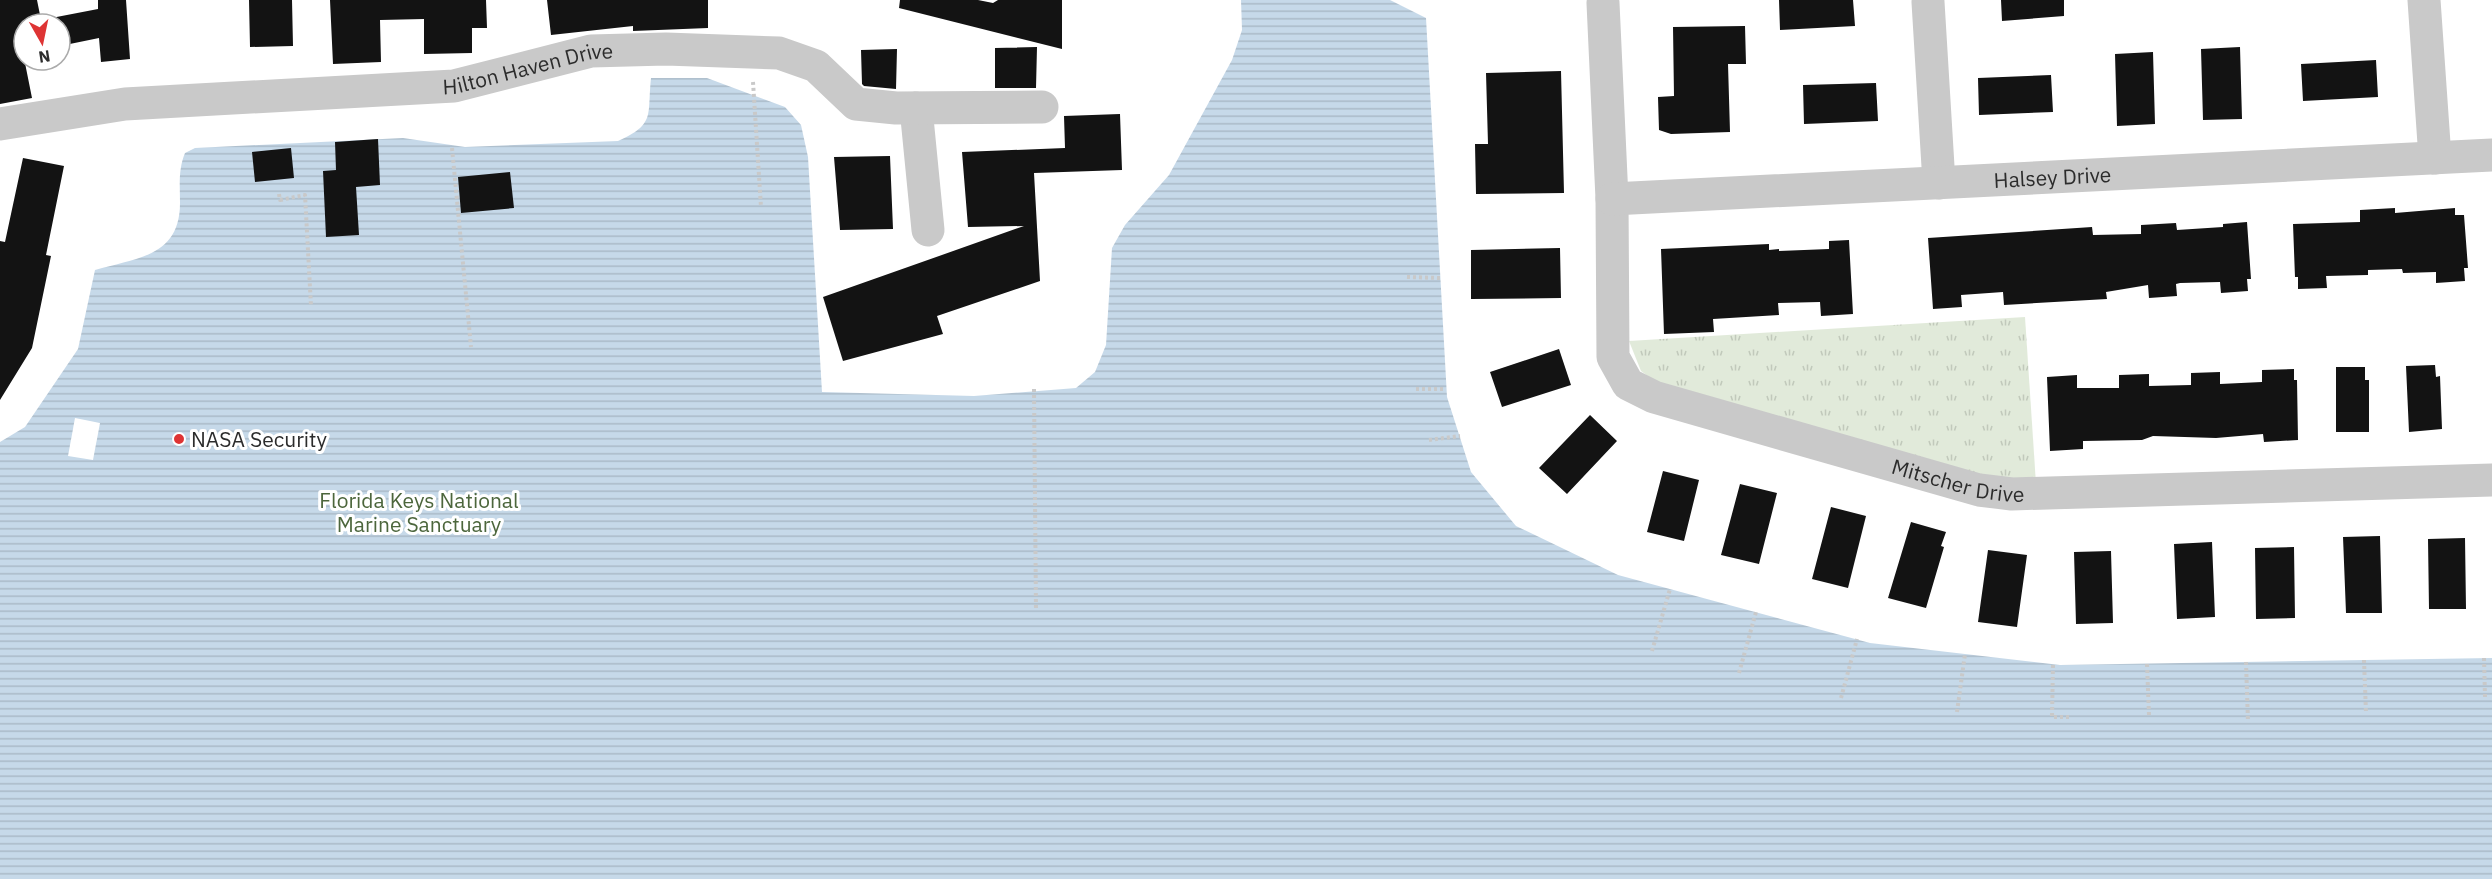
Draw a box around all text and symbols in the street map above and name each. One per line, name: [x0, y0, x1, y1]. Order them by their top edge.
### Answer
north arrow: [12, 12, 72, 72]
street label: Hilton Haven Drive: [442, 36, 613, 101]
text: N: [37, 46, 52, 68]
street label: Halsey Drive: [1993, 160, 2112, 194]
place label: NASA Security: [191, 425, 327, 453]
marker: NASA Security: [172, 432, 186, 446]
street label: Mitscher Drive: [1889, 452, 2025, 508]
park label: Florida Keys National Marine Sanctuary: [319, 486, 519, 538]

